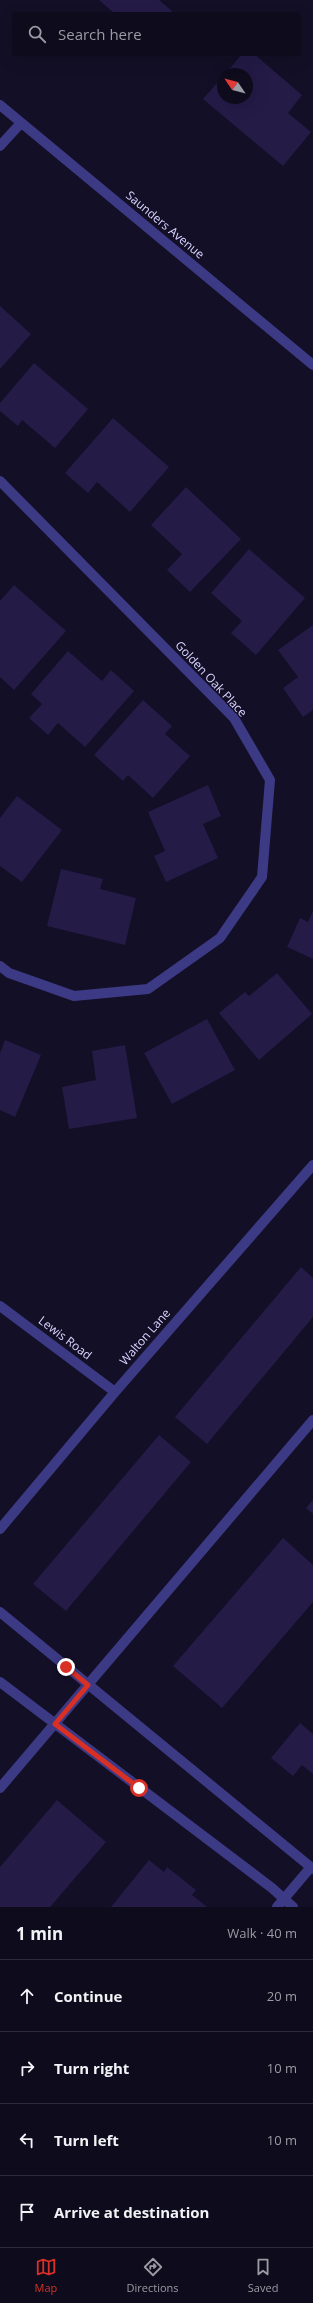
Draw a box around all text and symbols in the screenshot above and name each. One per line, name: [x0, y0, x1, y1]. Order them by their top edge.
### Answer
search box: [12, 12, 301, 56]
icon: search: [26, 23, 48, 45]
text: Search here: [58, 24, 142, 44]
north arrow: [217, 68, 253, 104]
street label: Saunders Avenue: [122, 187, 208, 263]
street label: Golden Oak Place: [172, 637, 251, 721]
street label: Walton Lane: [115, 1305, 174, 1369]
street label: Lewis Road: [35, 1312, 95, 1363]
route end: [57, 1658, 75, 1676]
route start: [130, 1779, 148, 1797]
text: 1 min: [16, 1922, 63, 1945]
text: Walk · 40 m: [227, 1924, 297, 1942]
icon: ahead: [16, 1985, 38, 2007]
text: Continue: [54, 1986, 122, 2006]
text: 20 m: [267, 1987, 297, 2005]
icon: right: [16, 2057, 38, 2079]
text: Turn right: [54, 2058, 129, 2078]
text: 10 m: [267, 2059, 297, 2077]
icon: left: [16, 2129, 38, 2151]
text: Turn left: [54, 2130, 119, 2150]
text: 10 m: [267, 2131, 297, 2149]
icon: arrive: [16, 2201, 38, 2223]
text: Arrive at destination: [54, 2202, 209, 2222]
tab: Map: [35, 2256, 57, 2295]
tab: Directions: [127, 2256, 179, 2295]
tab: Saved: [248, 2256, 278, 2295]

